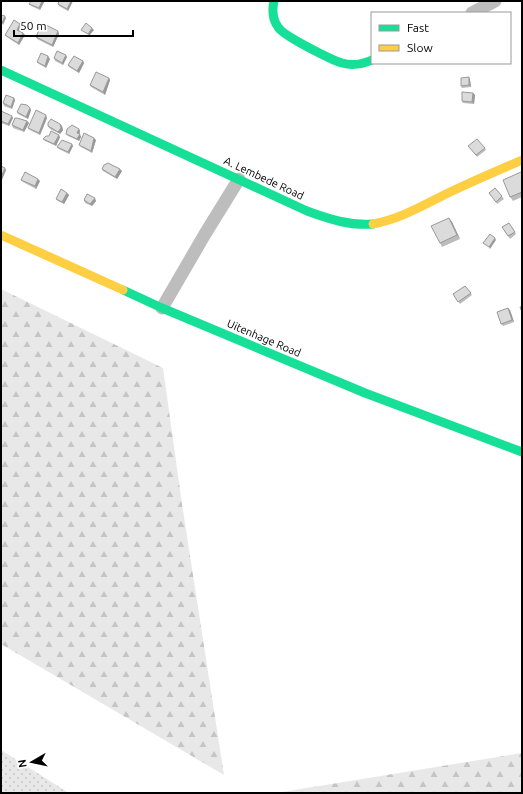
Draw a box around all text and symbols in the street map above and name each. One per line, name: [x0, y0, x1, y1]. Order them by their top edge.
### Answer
scale bar: [14, 12, 133, 38]
legend: [371, 12, 511, 64]
text: 50 m: [20, 19, 47, 32]
text: Fast: [407, 21, 429, 34]
text: Slow: [407, 41, 433, 54]
street label: A. Lembede Road: [222, 154, 306, 202]
street label: Uitenhage Road: [225, 317, 303, 359]
north arrow: [12, 742, 52, 782]
text: N: [16, 759, 29, 769]

